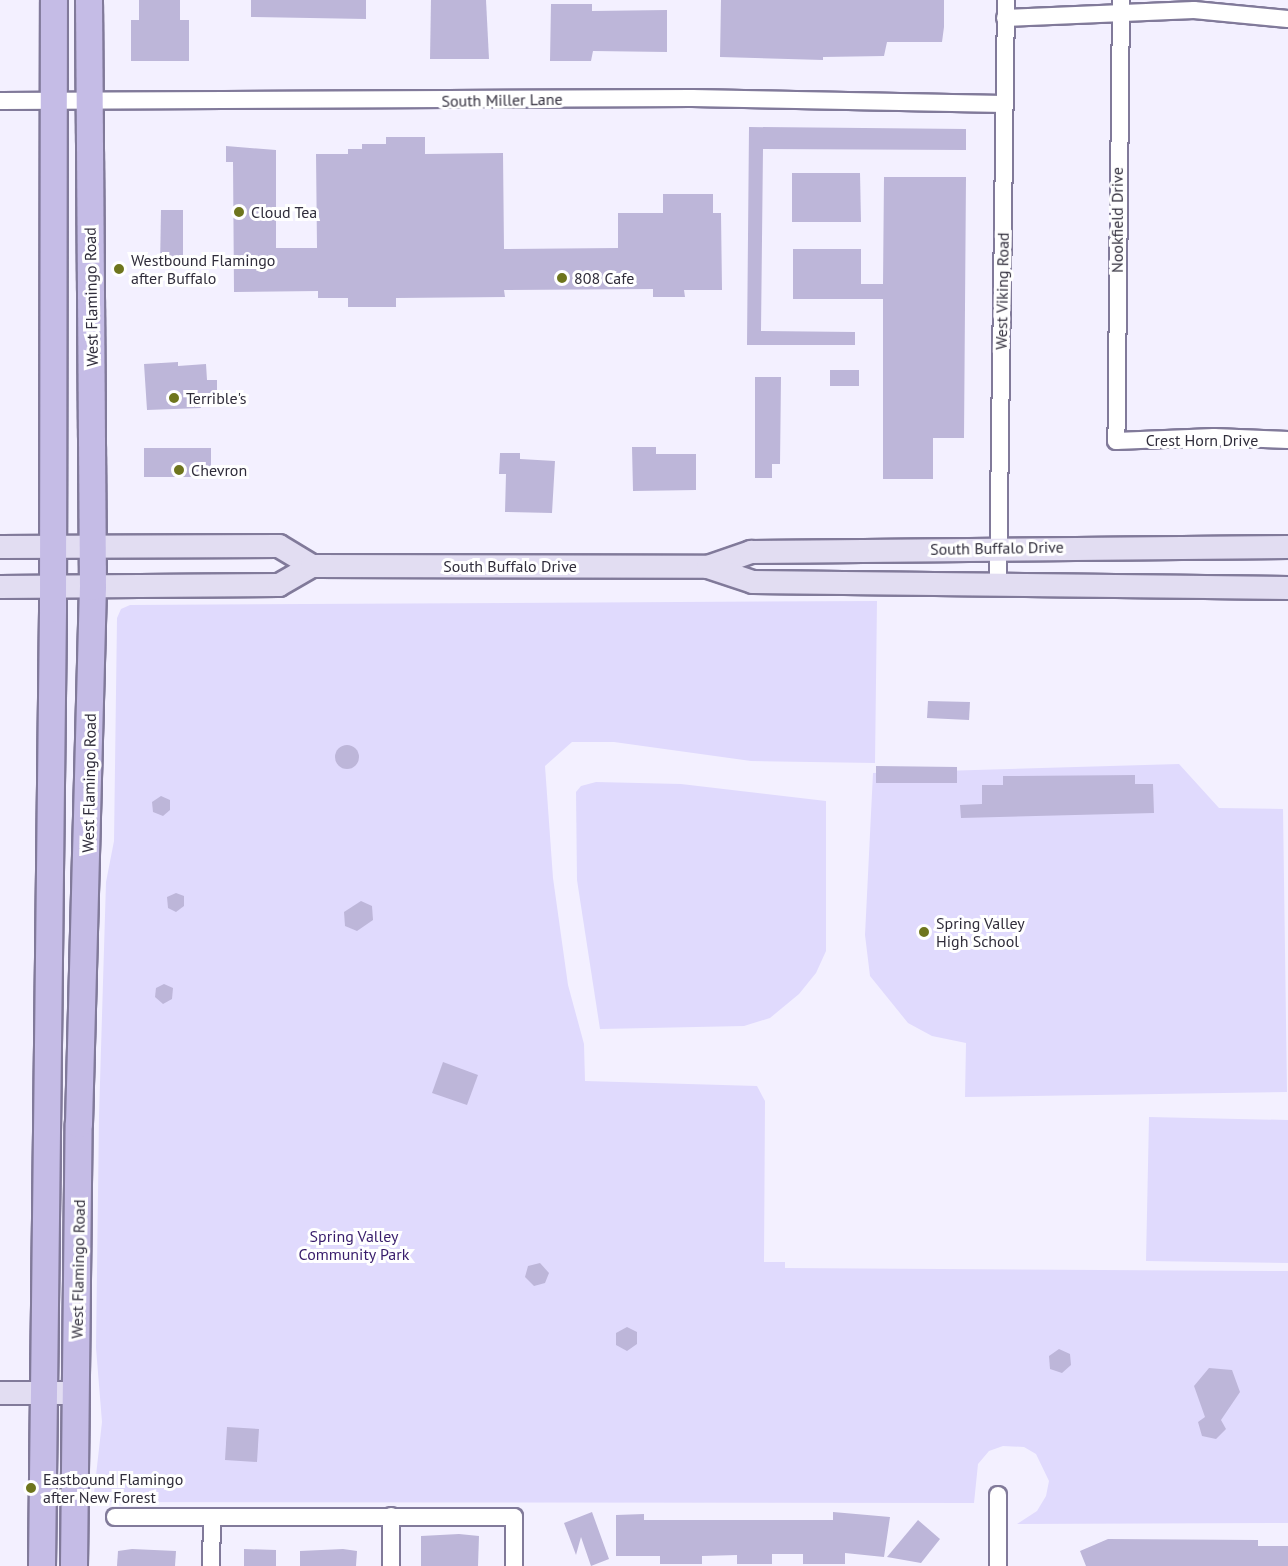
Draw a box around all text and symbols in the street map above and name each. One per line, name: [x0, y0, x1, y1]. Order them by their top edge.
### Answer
street label: South Miller Lane: [441, 89, 563, 111]
street label: Nookfield Drive: [1107, 167, 1127, 273]
place label: Cloud Tea: [251, 202, 318, 222]
marker: Cloud Tea: [232, 205, 246, 219]
street label: West Flamingo Road: [80, 227, 102, 367]
street label: West Viking Road: [991, 232, 1013, 350]
place label: Westbound Flamingo after Buffalo: [131, 250, 275, 288]
marker: Westbound Flamingo after Buffalo: [112, 262, 126, 276]
place label: 808 Cafe: [574, 268, 634, 288]
marker: 808 Cafe: [555, 271, 569, 285]
place label: Terrible's: [186, 388, 247, 408]
marker: Terrible's: [167, 391, 181, 405]
street label: Crest Horn Drive: [1146, 430, 1258, 450]
place label: Chevron: [191, 460, 247, 480]
marker: Chevron: [172, 463, 186, 477]
street label: South Buffalo Drive: [930, 537, 1064, 559]
street label: South Buffalo Drive: [443, 556, 577, 576]
street label: West Flamingo Road: [78, 713, 100, 853]
place label: Spring Valley High School: [936, 913, 1025, 951]
marker: Spring Valley High School: [917, 925, 931, 939]
street label: West Flamingo Road: [67, 1199, 89, 1339]
park label: Spring Valley Community Park: [298, 1226, 410, 1264]
place label: Eastbound Flamingo after New Forest: [43, 1469, 183, 1507]
marker: Eastbound Flamingo after New Forest: [24, 1481, 38, 1495]

